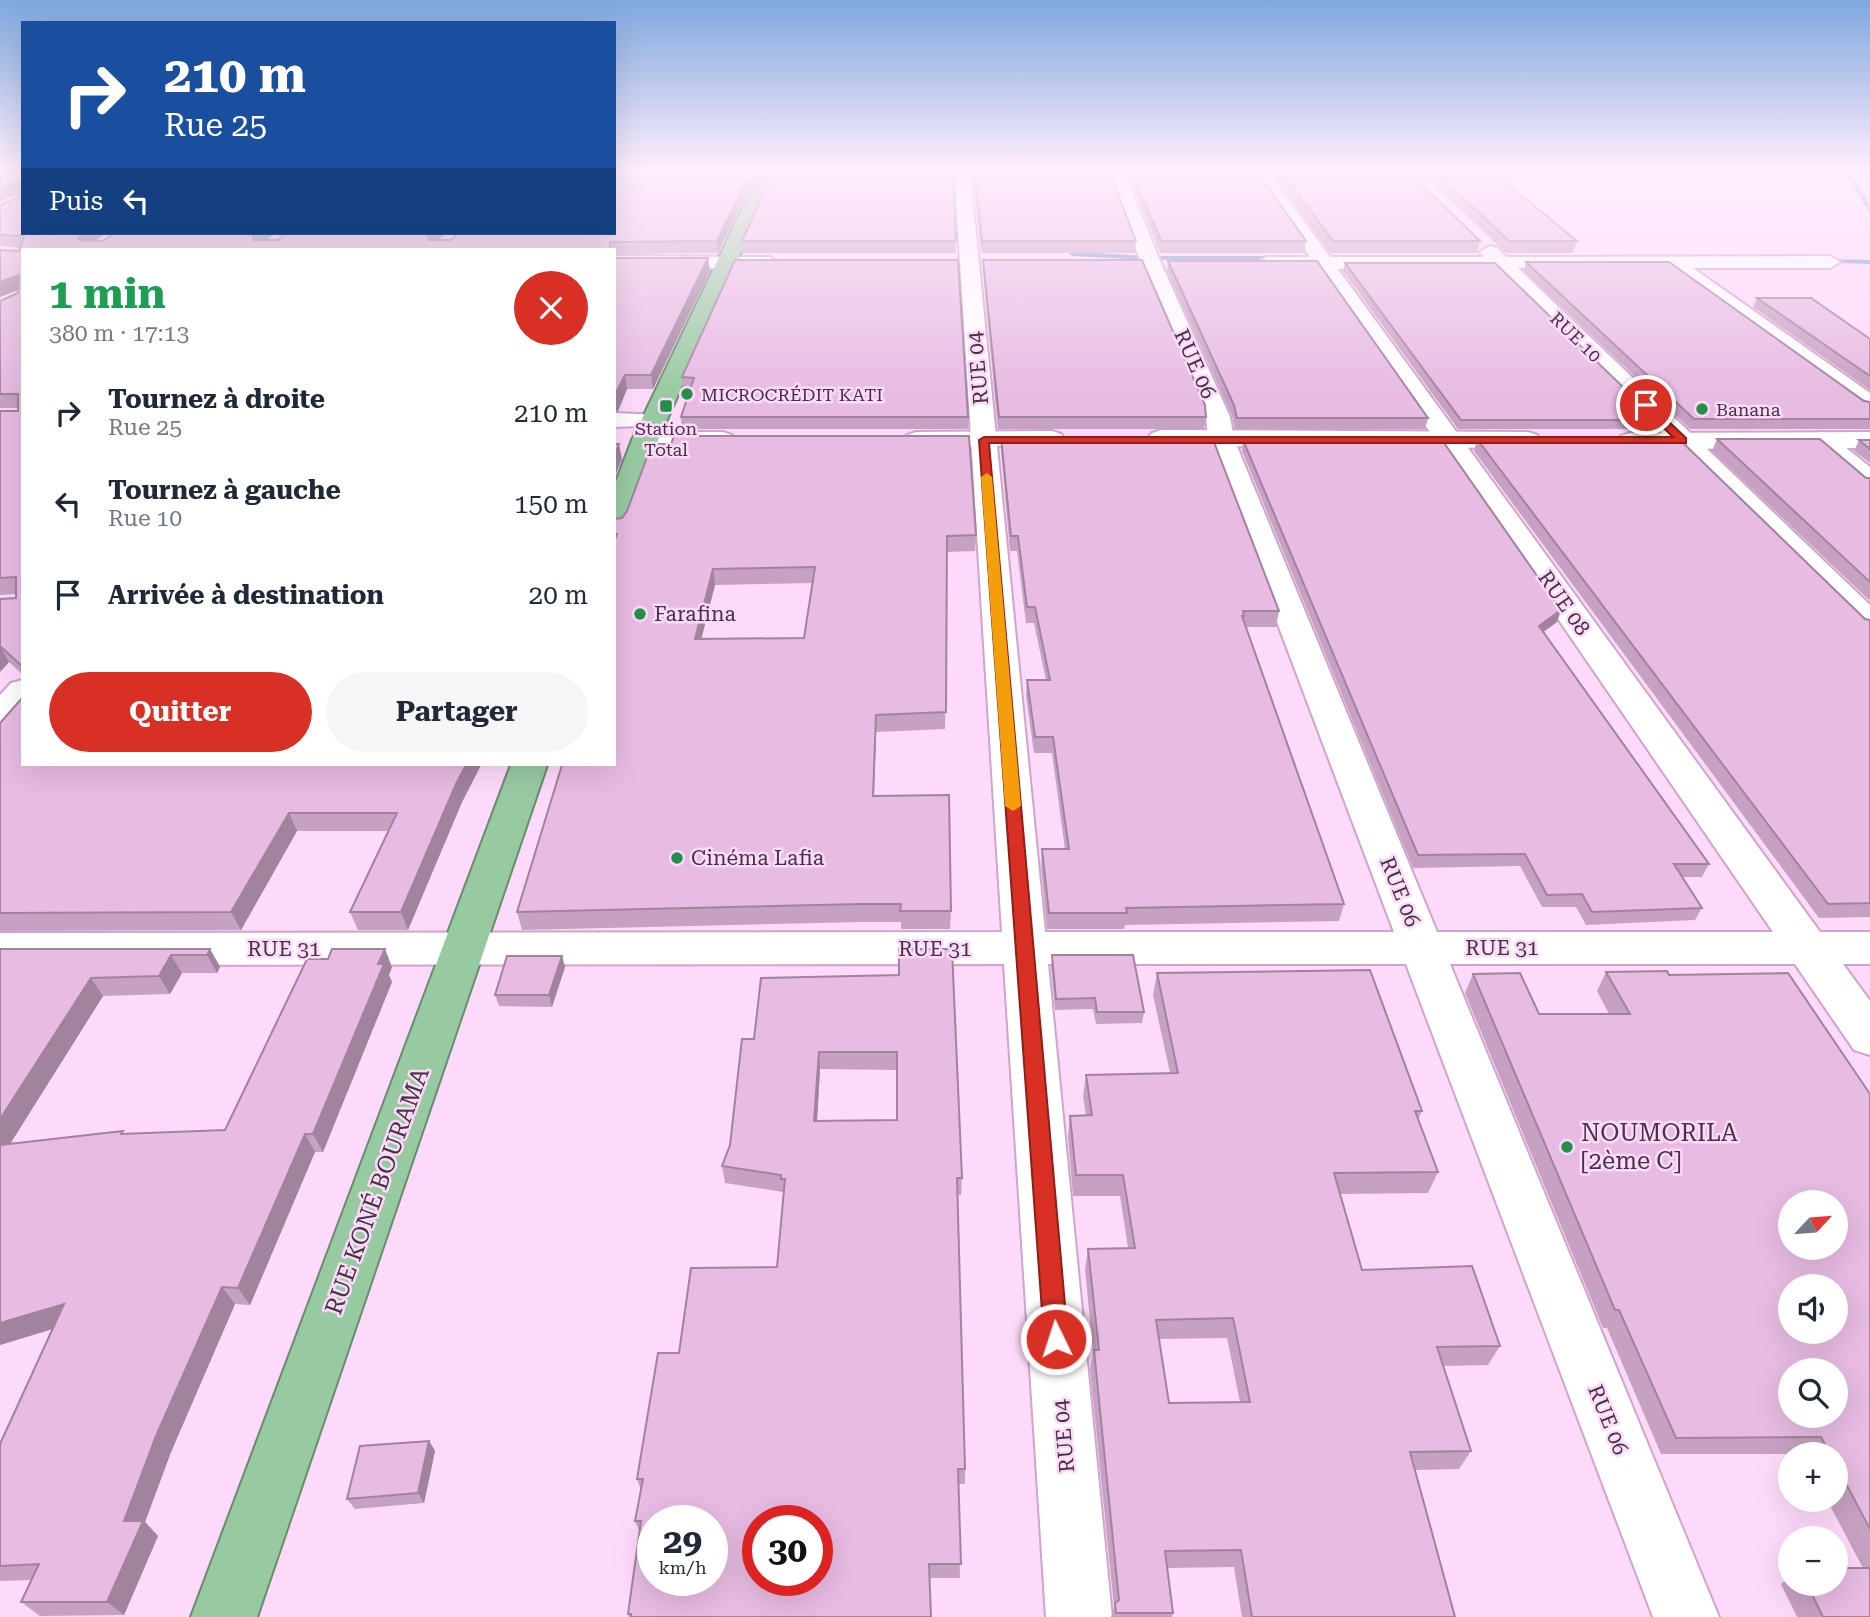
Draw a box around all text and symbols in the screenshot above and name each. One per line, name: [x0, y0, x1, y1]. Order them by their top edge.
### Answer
text: 210 m: [164, 47, 306, 104]
icon: right: [49, 49, 140, 140]
text: Rue 25: [164, 106, 267, 144]
icon: left: [117, 182, 155, 220]
text: Puis: [49, 186, 103, 216]
text: 1 min: [49, 269, 166, 318]
button: close: [514, 271, 588, 345]
street label: RUE 10: [1546, 308, 1606, 366]
text: 380 m · 17:13: [49, 320, 189, 347]
street label: RUE 06: [1169, 326, 1221, 402]
street label: RUE 04: [963, 330, 993, 406]
pin: [1616, 375, 1676, 435]
text: Tournez à droite: [108, 384, 325, 414]
place label: MICROCRÉDIT KATI: [701, 384, 883, 405]
marker: MICROCRÉDIT KATI: [679, 386, 695, 402]
icon: arrive: [1627, 386, 1665, 424]
icon: right: [49, 394, 87, 432]
text: 210 m: [514, 398, 588, 428]
marker: Station Total: [658, 398, 674, 414]
place label: Banana: [1716, 399, 1781, 420]
marker: Banana: [1694, 401, 1710, 417]
text: Rue 25: [108, 414, 182, 441]
place label: Station Total: [635, 418, 698, 460]
text: Tournez à gauche: [108, 475, 341, 505]
icon: left: [49, 485, 87, 523]
text: 150 m: [514, 489, 588, 519]
text: Rue 10: [108, 505, 182, 532]
street label: RUE 08: [1533, 566, 1595, 640]
icon: arrive: [49, 576, 87, 614]
text: Arrivée à destination: [108, 580, 384, 610]
text: 20 m: [529, 580, 588, 610]
place label: Farafina: [654, 602, 736, 626]
marker: Farafina: [632, 606, 648, 622]
button: Quitter: [49, 672, 312, 752]
button: Partager: [326, 672, 588, 752]
place label: Cinéma Lafia: [691, 846, 825, 870]
marker: Cinéma Lafia: [669, 850, 685, 866]
street label: RUE 06: [1375, 853, 1425, 931]
street label: RUE 31: [1465, 936, 1539, 960]
street label: RUE 31: [247, 937, 321, 961]
street label: RUE 31: [898, 937, 972, 961]
street label: RUE KONÉ BOURAMA: [318, 1063, 435, 1318]
place label: NOUMORILA [2ème C]: [1581, 1119, 1738, 1175]
marker: NOUMORILA [2ème C]: [1559, 1139, 1575, 1155]
north arrow: [1778, 1190, 1848, 1260]
map controls: [1778, 1190, 1848, 1596]
button: sound: [1778, 1274, 1848, 1344]
position arrow: [1019, 1302, 1093, 1376]
button: search: [1778, 1358, 1848, 1428]
street label: RUE 06: [1583, 1381, 1633, 1459]
street label: RUE 04: [1049, 1398, 1079, 1474]
button: +: [1778, 1442, 1848, 1512]
speed limit sign: 30: [742, 1505, 833, 1596]
text: 29: [663, 1521, 702, 1562]
button: −: [1778, 1526, 1848, 1596]
text: km/h: [658, 1557, 707, 1578]

